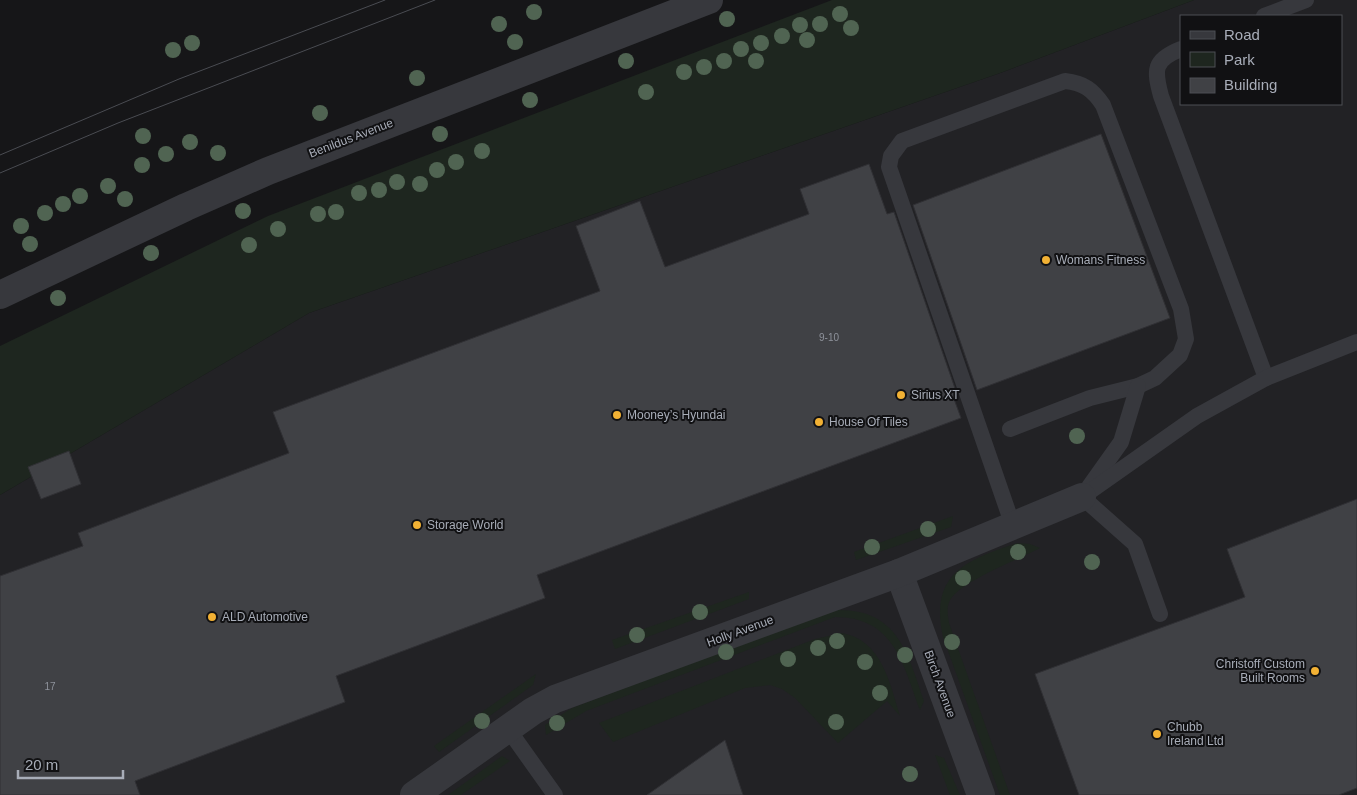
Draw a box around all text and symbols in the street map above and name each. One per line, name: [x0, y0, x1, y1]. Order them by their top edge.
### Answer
legend: [1180, 15, 1342, 105]
text: Road: [1224, 26, 1260, 43]
text: Park: [1224, 51, 1255, 68]
text: Building: [1224, 76, 1277, 93]
street label: Benildus Avenue: [307, 115, 395, 161]
place label: Womans Fitness: [1056, 253, 1145, 267]
marker: Womans Fitness: [1040, 254, 1052, 266]
house number: 9-10: [819, 332, 839, 343]
place label: Sirius XT: [911, 388, 960, 402]
marker: Sirius XT: [895, 389, 907, 401]
place label: Mooney’s Hyundai: [627, 408, 726, 422]
marker: Mooney’s Hyundai: [611, 409, 623, 421]
place label: House Of Tiles: [829, 415, 908, 429]
marker: House Of Tiles: [813, 416, 825, 428]
place label: Storage World: [427, 518, 503, 532]
marker: Storage World: [411, 519, 423, 531]
place label: ALD Automotive: [222, 610, 308, 624]
marker: ALD Automotive: [206, 611, 218, 623]
street label: Holly Avenue: [705, 612, 776, 650]
street label: Birch Avenue: [921, 648, 959, 720]
place label: Christoff Custom Built Rooms: [1216, 657, 1305, 685]
marker: Christoff Custom Built Rooms: [1309, 665, 1321, 677]
house number: 17: [44, 681, 56, 692]
place label: Chubb Ireland Ltd: [1167, 720, 1224, 748]
marker: Chubb Ireland Ltd: [1151, 728, 1163, 740]
scale bar: [18, 748, 122, 780]
text: 20 m: [25, 756, 58, 773]

